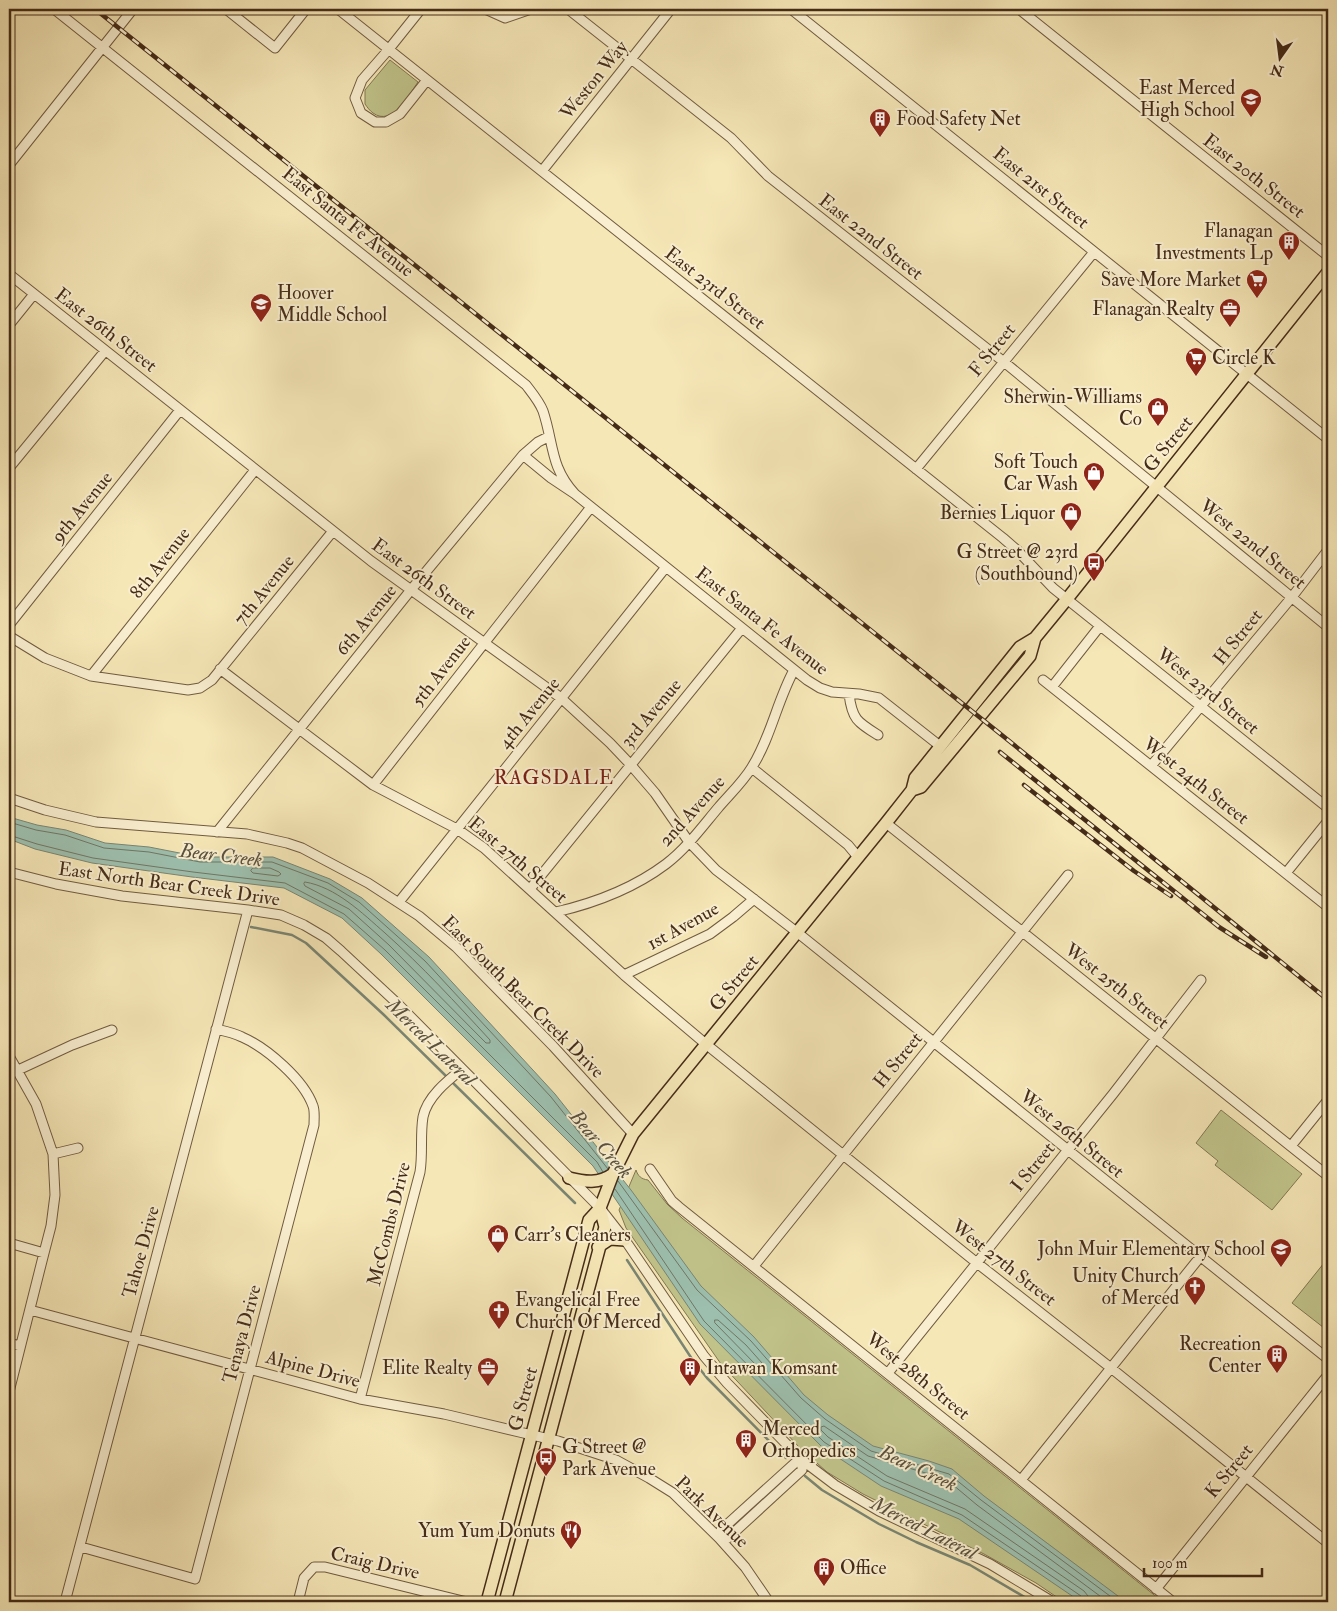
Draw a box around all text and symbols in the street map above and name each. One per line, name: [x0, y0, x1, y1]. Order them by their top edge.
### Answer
north arrow: [1254, 32, 1304, 82]
street label: Weston Way: [554, 35, 634, 125]
text: N: [1268, 60, 1286, 80]
place label: East Merced High School: [1139, 76, 1236, 122]
school or university icon: East Merced High School: [1239, 87, 1263, 118]
building icon: Food Safety Net: [868, 107, 892, 138]
place label: Food Safety Net: [896, 107, 1021, 131]
street label: East 20th Street: [1198, 129, 1310, 223]
street label: East 21st Street: [988, 142, 1094, 234]
street label: East Santa Fe Avenue: [277, 162, 419, 283]
street label: East 22nd Street: [814, 189, 928, 285]
place label: Flanagan Investments Lp: [1155, 219, 1273, 266]
building icon: Flanagan Investments Lp: [1277, 230, 1301, 261]
street label: East 23rd Street: [660, 241, 770, 335]
place label: Save More Market: [1101, 268, 1241, 292]
supermarket icon: Save More Market: [1245, 268, 1269, 299]
place label: Hoover Middle School: [277, 281, 387, 327]
street label: East 26th Street: [50, 283, 162, 377]
school or university icon: Hoover Middle School: [249, 292, 273, 323]
place label: Flanagan Realty: [1092, 297, 1215, 321]
office icon: Flanagan Realty: [1218, 297, 1242, 328]
street label: F Street: [963, 318, 1021, 382]
supermarket icon: Circle K: [1184, 346, 1208, 377]
place label: Circle K: [1212, 346, 1276, 370]
place label: Sherwin-Williams Co: [1004, 385, 1142, 431]
shop icon: Sherwin-Williams Co: [1146, 396, 1170, 427]
street label: G Street: [1138, 411, 1198, 477]
place label: Soft Touch Car Wash: [994, 450, 1078, 496]
shop icon: Soft Touch Car Wash: [1082, 461, 1106, 492]
street label: 9th Avenue: [45, 466, 118, 549]
street label: West 22nd Street: [1194, 493, 1311, 594]
place label: Bernies Liquor: [940, 501, 1055, 525]
shop icon: Bernies Liquor: [1059, 501, 1083, 532]
street label: 8th Avenue: [125, 522, 195, 604]
street label: East 26th Street: [367, 533, 481, 625]
place label: G Street @ 23rd (Southbound): [956, 540, 1079, 586]
street label: 7th Avenue: [228, 550, 300, 630]
bus stop icon: G Street @ 23rd (Southbound): [1082, 551, 1106, 582]
street label: East Santa Fe Avenue: [691, 561, 833, 681]
street label: 6th Avenue: [330, 579, 402, 660]
street label: H Street: [1208, 604, 1268, 670]
street label: 5th Avenue: [406, 631, 476, 711]
street label: West 23rd Street: [1151, 642, 1264, 740]
street label: 4th Avenue: [493, 672, 565, 754]
street label: 3rd Avenue: [615, 674, 687, 752]
street label: West 24th Street: [1137, 732, 1254, 830]
district label: RAGSDALE: [494, 765, 614, 790]
street label: 2nd Avenue: [654, 770, 730, 852]
street label: East 27th Street: [463, 811, 573, 909]
water label: Bear Creek: [177, 837, 264, 872]
street label: East North Bear Creek Drive: [57, 857, 281, 911]
street label: 1st Avenue: [643, 896, 723, 956]
street label: East South Bear Creek Drive: [437, 911, 609, 1083]
street label: West 25th Street: [1059, 937, 1174, 1034]
street label: G Street: [704, 950, 764, 1016]
water label: Merced Lateral: [380, 992, 483, 1093]
street label: H Street: [868, 1027, 928, 1093]
street label: West 26th Street: [1014, 1084, 1129, 1183]
water label: Bear Creek: [564, 1104, 638, 1184]
street label: I Street: [1006, 1137, 1060, 1197]
street label: McCombs Drive: [362, 1160, 416, 1288]
street label: Tahoe Drive: [117, 1203, 165, 1301]
street label: West 27th Street: [946, 1214, 1061, 1311]
shop icon: Carr's Cleaners: [486, 1223, 510, 1254]
place label: Carr's Cleaners: [514, 1223, 631, 1247]
place label: John Muir Elementary School: [1036, 1237, 1265, 1261]
school or university icon: John Muir Elementary School: [1269, 1237, 1293, 1268]
place label: Unity Church of Merced: [1072, 1264, 1180, 1310]
church icon: Unity Church of Merced: [1183, 1275, 1207, 1306]
street label: Tenaya Drive: [217, 1282, 267, 1386]
place label: Evangelical Free Church Of Merced: [515, 1288, 661, 1334]
church icon: Evangelical Free Church Of Merced: [487, 1299, 511, 1330]
street label: West 28th Street: [860, 1326, 975, 1425]
place label: Recreation Center: [1179, 1332, 1261, 1378]
building icon: Recreation Center: [1265, 1343, 1289, 1374]
street label: Alpine Drive: [262, 1345, 363, 1394]
place label: Elite Realty: [382, 1356, 473, 1380]
office icon: Elite Realty: [476, 1356, 500, 1387]
building icon: Intawan Komsant: [678, 1356, 702, 1387]
place label: Intawan Komsant: [706, 1356, 837, 1380]
street label: G Street: [503, 1364, 543, 1434]
place label: Merced Orthopedics: [762, 1417, 856, 1464]
building icon: Merced Orthopedics: [734, 1428, 758, 1459]
place label: G Street @ Park Avenue: [562, 1435, 656, 1481]
water label: Bear Creek: [874, 1439, 961, 1497]
street label: K Street: [1200, 1439, 1258, 1503]
bus stop icon: G Street @ Park Avenue: [534, 1446, 558, 1477]
street label: Park Avenue: [670, 1471, 754, 1553]
water label: Merced Lateral: [866, 1490, 983, 1566]
place label: Yum Yum Donuts: [418, 1519, 555, 1543]
restaurant icon: Yum Yum Donuts: [559, 1519, 583, 1550]
street label: Craig Drive: [328, 1541, 422, 1585]
scale bar: [1144, 1546, 1262, 1578]
text: 100 m: [1152, 1554, 1188, 1573]
building icon: Office: [812, 1556, 836, 1587]
place label: Office: [840, 1556, 886, 1580]

